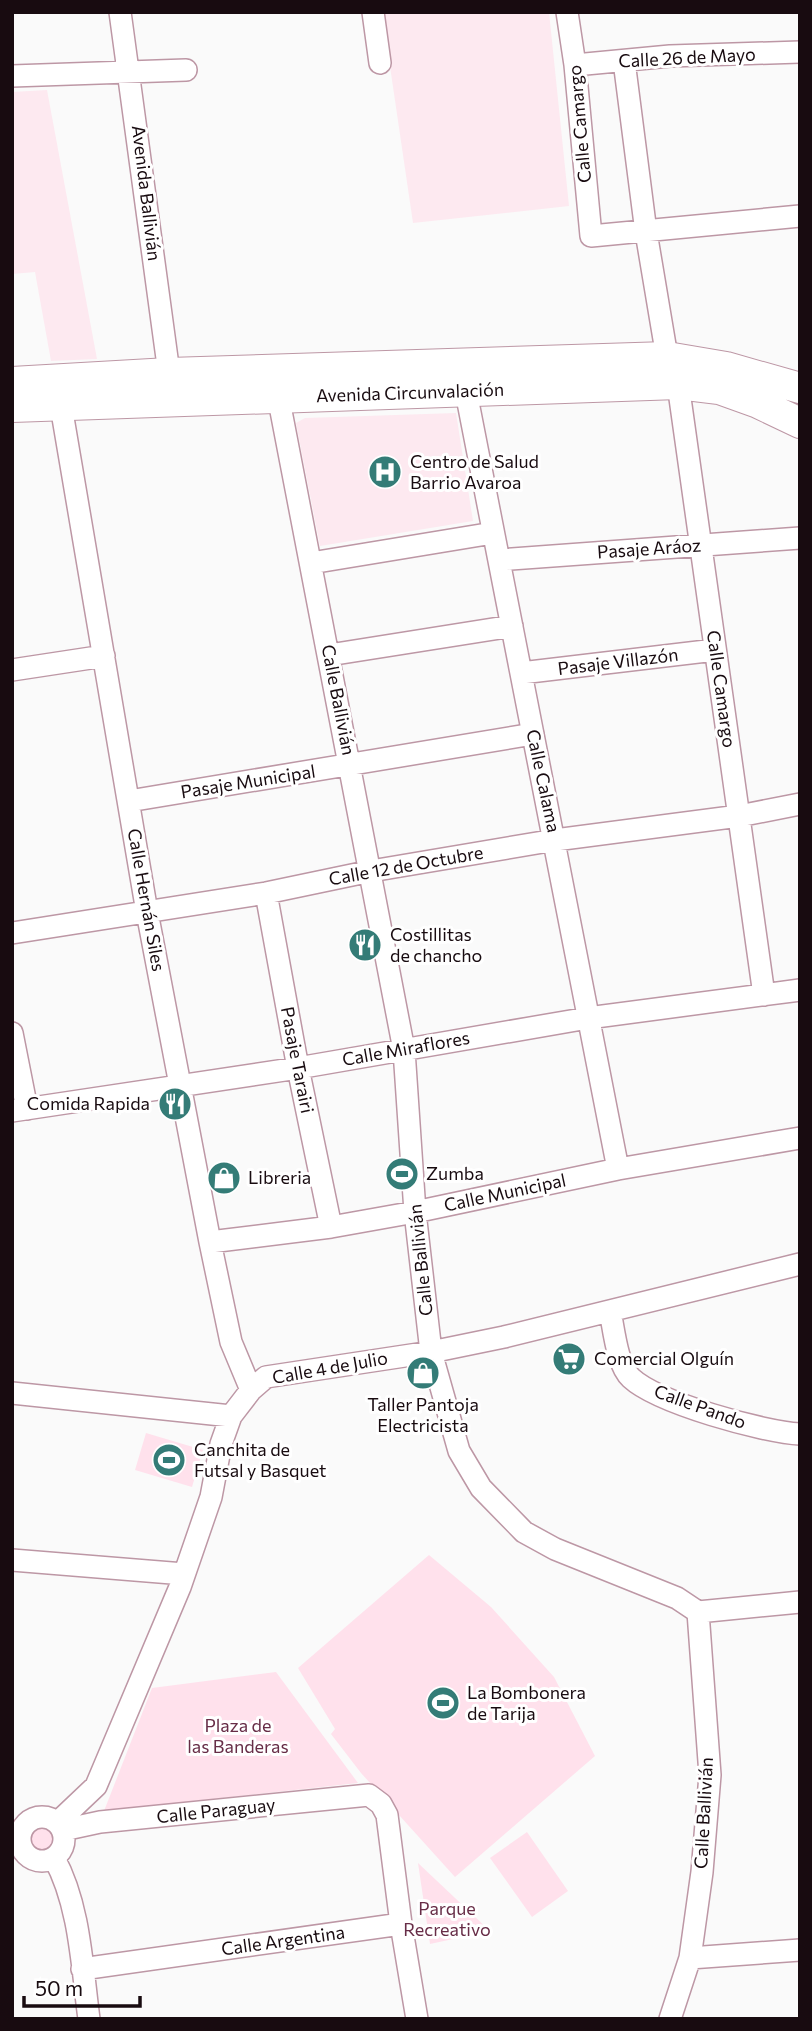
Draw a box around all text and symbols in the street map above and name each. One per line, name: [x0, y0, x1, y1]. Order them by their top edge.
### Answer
street label: Calle 26 de Mayo: [618, 42, 756, 72]
street label: Calle Camargo: [563, 64, 595, 184]
street label: Avenida Ballivián: [128, 124, 166, 262]
street label: Avenida Circunvalación: [315, 378, 504, 406]
place label: Centro de Salud Barrio Avaroa: [410, 450, 539, 493]
hospital icon: Centro de Salud Barrio Avaroa: [366, 453, 404, 491]
street label: Pasaje Aráoz: [596, 533, 702, 563]
street label: Calle Camargo: [703, 629, 741, 749]
street label: Calle Ballivián: [317, 643, 360, 757]
street label: Pasaje Villazón: [556, 643, 679, 679]
street label: Calle Calama: [522, 727, 566, 834]
street label: Pasaje Municipal: [179, 759, 317, 803]
street label: Calle Hernán Siles: [124, 827, 170, 973]
street label: Calle 12 de Octubre: [327, 841, 485, 889]
place label: Costillitas de chancho: [390, 923, 482, 966]
restaurant icon: Costillitas de chancho: [346, 926, 384, 964]
street label: Pasaje Tarairi: [277, 1005, 319, 1115]
street label: Calle Miraflores: [340, 1026, 471, 1070]
restaurant icon: Comida Rapida: [156, 1085, 194, 1123]
place label: Comida Rapida: [27, 1092, 150, 1114]
sports icon: Zumba: [383, 1155, 421, 1193]
shop icon: Libreria: [205, 1159, 243, 1197]
place label: Zumba: [426, 1162, 484, 1184]
place label: Libreria: [248, 1166, 311, 1188]
street label: Calle Municipal: [442, 1168, 568, 1216]
street label: Calle Ballivián: [403, 1203, 437, 1317]
supermarket icon: Comercial Olguín: [550, 1340, 588, 1378]
street label: Calle 4 de Julio: [270, 1346, 389, 1388]
place label: Comercial Olguín: [594, 1347, 734, 1369]
shop icon: Taller Pantoja Electricista: [404, 1354, 442, 1392]
street label: Calle Pando: [651, 1379, 749, 1433]
place label: Taller Pantoja Electricista: [367, 1393, 479, 1436]
place label: Canchita de Futsal y Basquet: [194, 1438, 326, 1481]
sports icon: Canchita de Futsal y Basquet: [150, 1441, 188, 1479]
place label: La Bombonera de Tarija: [467, 1681, 586, 1724]
sports icon: La Bombonera de Tarija: [424, 1684, 462, 1722]
park label: Plaza de las Banderas: [187, 1714, 289, 1757]
street label: Calle Ballivián: [689, 1756, 717, 1870]
street label: Calle Paraguay: [155, 1793, 276, 1827]
park label: Parque Recreativo: [403, 1897, 491, 1940]
street label: Calle Argentina: [220, 1920, 346, 1960]
scale bar: [24, 1965, 140, 2009]
text: 50 m: [35, 1975, 83, 2000]

